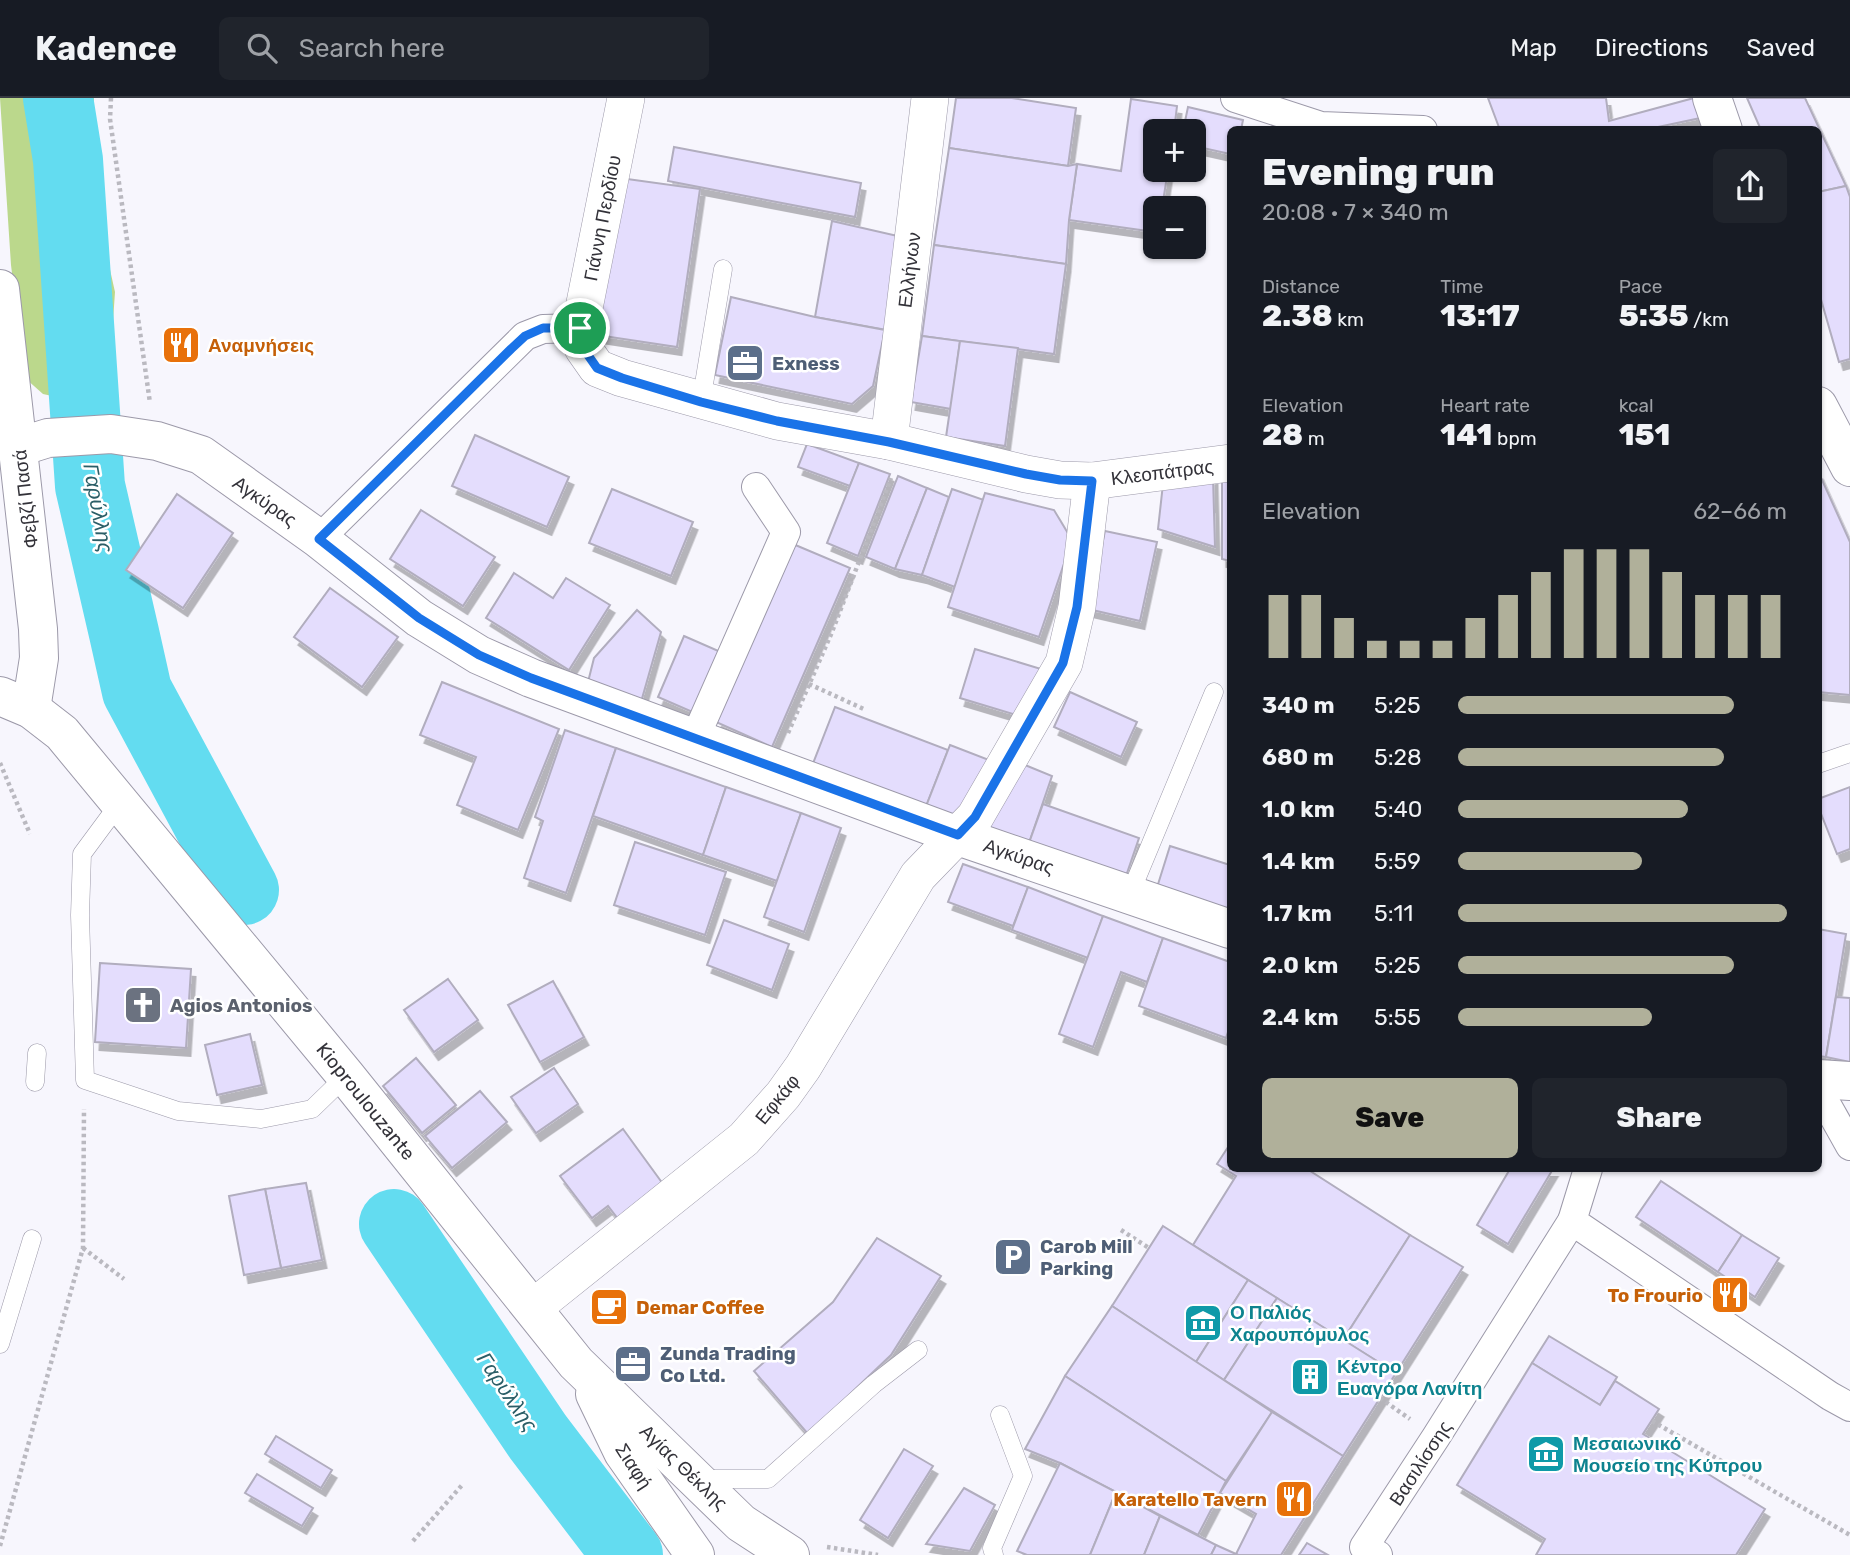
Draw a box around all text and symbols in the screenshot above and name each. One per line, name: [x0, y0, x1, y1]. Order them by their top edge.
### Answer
search box: [219, 17, 709, 80]
text: Kadence: [35, 29, 177, 68]
icon: search: [243, 29, 281, 67]
text: Search here: [299, 33, 445, 64]
text: Map: [1510, 34, 1557, 62]
text: Directions: [1595, 34, 1708, 62]
text: Saved: [1746, 34, 1815, 62]
map controls: [1143, 119, 1206, 259]
button: +: [1143, 119, 1206, 182]
text: Evening run: [1262, 149, 1495, 195]
button: share: [1713, 149, 1787, 223]
street label: Γιάννη Περδίου: [579, 153, 626, 283]
button: −: [1143, 196, 1206, 259]
text: 20:08 · 7 × 340 m: [1262, 198, 1449, 226]
street label: Ελλήνων: [893, 231, 926, 309]
text: Distance: [1262, 275, 1340, 298]
text: Time: [1440, 275, 1483, 298]
text: Pace: [1619, 275, 1662, 298]
pin: [550, 298, 610, 358]
text: 2.38: [1262, 298, 1333, 334]
text: 13:17: [1440, 298, 1520, 334]
text: 5:35: [1619, 298, 1688, 334]
text: km: [1333, 308, 1364, 331]
text: /km: [1688, 308, 1729, 331]
icon: arrive: [561, 309, 599, 347]
restaurant icon: Αναμνήσεις: [160, 324, 202, 366]
place label: Αναμνήσεις: [208, 334, 314, 357]
office icon: Exness: [724, 342, 766, 384]
place label: Exness: [772, 352, 840, 375]
text: Elevation: [1262, 394, 1343, 417]
text: Heart rate: [1440, 394, 1530, 417]
text: kcal: [1619, 394, 1654, 417]
text: 28: [1262, 417, 1303, 453]
text: 141: [1440, 417, 1492, 453]
text: 151: [1619, 417, 1670, 453]
text: m: [1303, 427, 1325, 450]
text: bpm: [1492, 427, 1537, 450]
street label: Φεβζί Πασά: [8, 448, 43, 550]
street label: Κλεοπάτρας: [1109, 455, 1215, 490]
water label: Γαρύλλης: [78, 461, 119, 555]
street label: Αγκύρας: [228, 471, 301, 532]
text: Elevation: [1262, 497, 1361, 525]
text: 62–66 m: [1693, 497, 1787, 525]
text: 340 m: [1262, 691, 1334, 719]
text: 5:25: [1374, 691, 1421, 719]
text: 680 m: [1262, 743, 1334, 771]
text: 5:28: [1374, 743, 1422, 771]
text: 1.0 km: [1262, 795, 1335, 823]
text: 5:40: [1374, 795, 1422, 823]
street label: Αγκύρας: [981, 834, 1057, 879]
text: 1.4 km: [1262, 847, 1335, 875]
text: 5:59: [1374, 847, 1421, 875]
text: 1.7 km: [1262, 899, 1332, 927]
text: 5:11: [1374, 899, 1413, 927]
text: 2.0 km: [1262, 951, 1338, 979]
text: 5:25: [1374, 951, 1421, 979]
church icon: Agios Antonios: [122, 984, 164, 1026]
place label: Agios Antonios: [170, 994, 313, 1017]
text: 2.4 km: [1262, 1003, 1338, 1031]
text: 5:55: [1374, 1003, 1421, 1031]
street label: Kioproulouzante: [311, 1038, 420, 1165]
street label: Εφκάφ: [750, 1070, 804, 1129]
button: Save: [1262, 1078, 1518, 1158]
button: Share: [1532, 1078, 1787, 1158]
place label: Carob Mill Parking: [1040, 1235, 1133, 1280]
parking icon: Carob Mill Parking: [992, 1236, 1034, 1278]
restaurant icon: To Frourio: [1709, 1274, 1751, 1316]
place label: To Frourio: [1607, 1284, 1703, 1307]
cafe icon: Demar Coffee: [588, 1286, 630, 1328]
place label: Demar Coffee: [636, 1296, 764, 1319]
place label: Ο Παλιός Χαρουπόμυλος: [1230, 1301, 1370, 1346]
museum icon: Ο Παλιός Χαρουπόμυλος: [1182, 1302, 1224, 1344]
place label: Zunda Trading Co Ltd.: [660, 1342, 796, 1387]
office icon: Zunda Trading Co Ltd.: [612, 1343, 654, 1385]
water label: Γαρύλλης: [472, 1347, 543, 1437]
place label: Κέντρο Ευαγόρα Λανίτη: [1337, 1355, 1482, 1400]
building icon: Κέντρο Ευαγόρα Λανίτη: [1289, 1356, 1331, 1398]
street label: Βασιλίσσης: [1384, 1417, 1456, 1510]
street label: Αγίας Θέκλης: [635, 1420, 732, 1515]
place label: Μεσαιωνικό Μουσείο της Κύπρου: [1573, 1432, 1762, 1477]
museum icon: Μεσαιωνικό Μουσείο της Κύπρου: [1525, 1433, 1567, 1475]
street label: Σιαφή: [610, 1439, 657, 1493]
restaurant icon: Karatello Tavern: [1273, 1478, 1315, 1520]
place label: Karatello Tavern: [1113, 1488, 1267, 1511]

